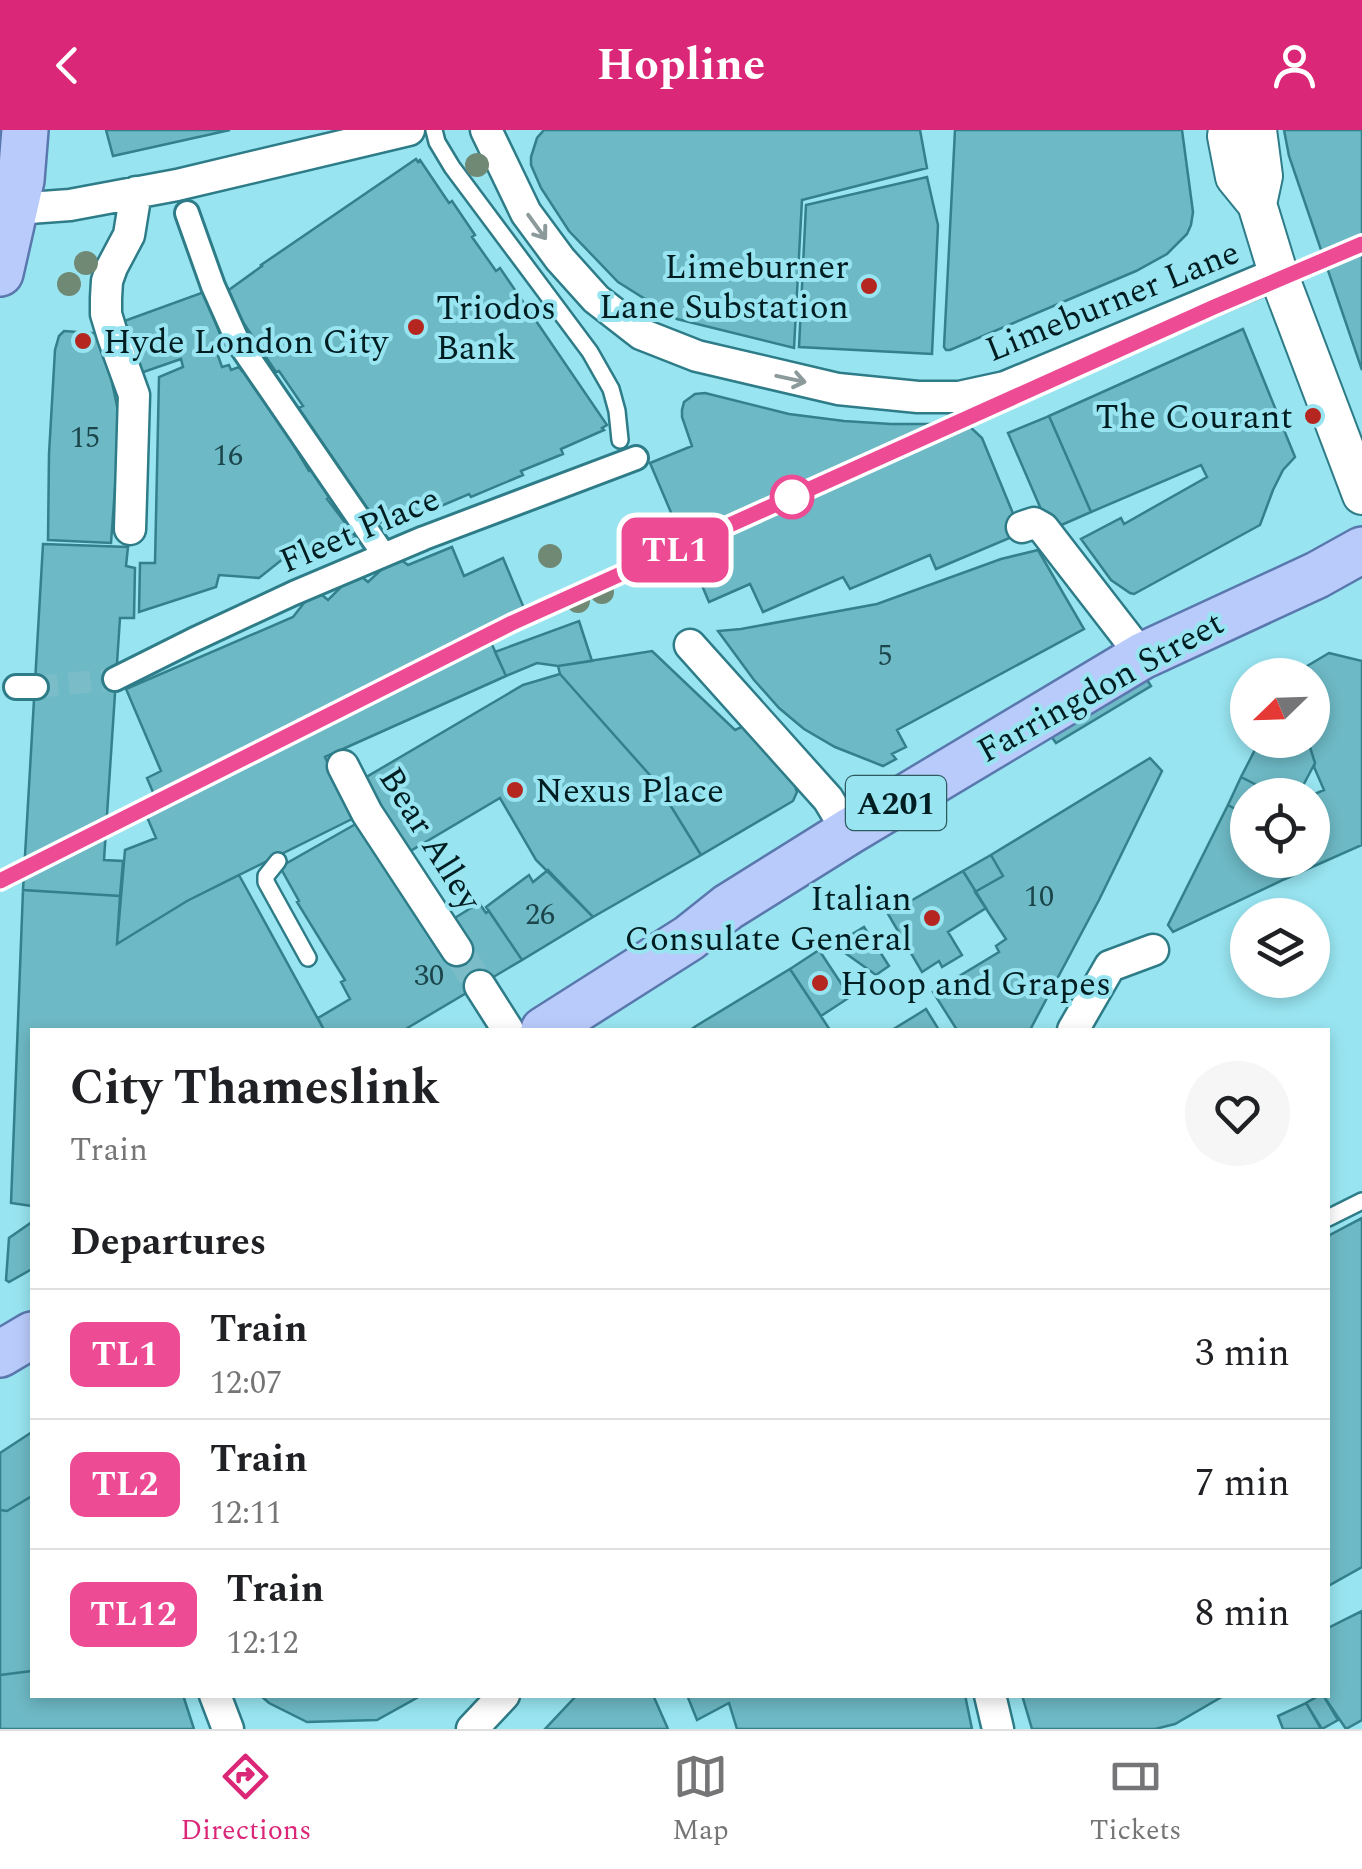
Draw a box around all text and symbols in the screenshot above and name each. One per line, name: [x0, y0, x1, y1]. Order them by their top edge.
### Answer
text: Hopline: [597, 31, 765, 100]
icon: back: [40, 38, 95, 93]
icon: person: [1267, 38, 1322, 93]
one-way arrow: [526, 213, 547, 241]
street label: Limeburner Lane: [978, 226, 1248, 376]
place label: Limeburner Lane Substation: [599, 241, 849, 334]
marker: Limeburner Lane Substation: [858, 275, 880, 297]
place label: Triodos Bank: [436, 282, 556, 375]
place label: Hyde London City: [103, 316, 389, 369]
marker: Triodos Bank: [405, 316, 427, 338]
marker: Hyde London City: [72, 330, 94, 352]
one-way arrow: [774, 371, 806, 389]
place label: The Courant: [1095, 391, 1293, 444]
marker: The Courant: [1302, 405, 1324, 427]
house number: 15: [70, 415, 100, 461]
house number: 16: [213, 433, 243, 479]
street label: Fleet Place: [271, 473, 448, 588]
unlabelled marker: [771, 476, 813, 518]
line badge: TL1: [618, 518, 732, 582]
text: TL1: [642, 524, 708, 577]
street label: Farringdon Street: [968, 597, 1234, 777]
house number: 5: [878, 633, 893, 679]
north arrow: [1230, 658, 1330, 758]
map controls: [1230, 658, 1330, 998]
street label: Bear Alley: [365, 757, 495, 922]
place label: Nexus Place: [535, 765, 724, 818]
road number: A201: [846, 776, 946, 830]
button: locate: [1230, 778, 1330, 878]
marker: Nexus Place: [504, 779, 526, 801]
place label: Italian Consulate General: [624, 873, 912, 966]
house number: 10: [1024, 874, 1054, 920]
house number: 26: [525, 892, 555, 938]
button: layers: [1230, 898, 1330, 998]
marker: Italian Consulate General: [921, 907, 943, 929]
house number: 30: [414, 953, 444, 999]
place label: Hoop and Grapes: [840, 958, 1111, 1011]
marker: Hoop and Grapes: [809, 972, 831, 994]
text: City Thameslink: [70, 1052, 440, 1125]
button: heart: [1185, 1061, 1290, 1166]
text: Train: [70, 1126, 148, 1175]
text: Departures: [70, 1214, 266, 1272]
text: Train: [210, 1301, 308, 1359]
text: 3 min: [1195, 1325, 1290, 1383]
text: TL1: [92, 1328, 158, 1381]
text: 12:07: [210, 1359, 282, 1408]
text: Train: [210, 1431, 308, 1489]
text: 7 min: [1195, 1455, 1290, 1513]
text: TL2: [92, 1458, 158, 1511]
text: 12:11: [210, 1489, 282, 1538]
text: Train: [227, 1561, 324, 1619]
text: 8 min: [1195, 1585, 1290, 1643]
text: TL12: [90, 1588, 177, 1641]
text: 12:12: [227, 1619, 299, 1668]
tab: Directions: [181, 1749, 311, 1852]
tab: Map: [672, 1749, 729, 1852]
tab: Tickets: [1090, 1749, 1181, 1852]

